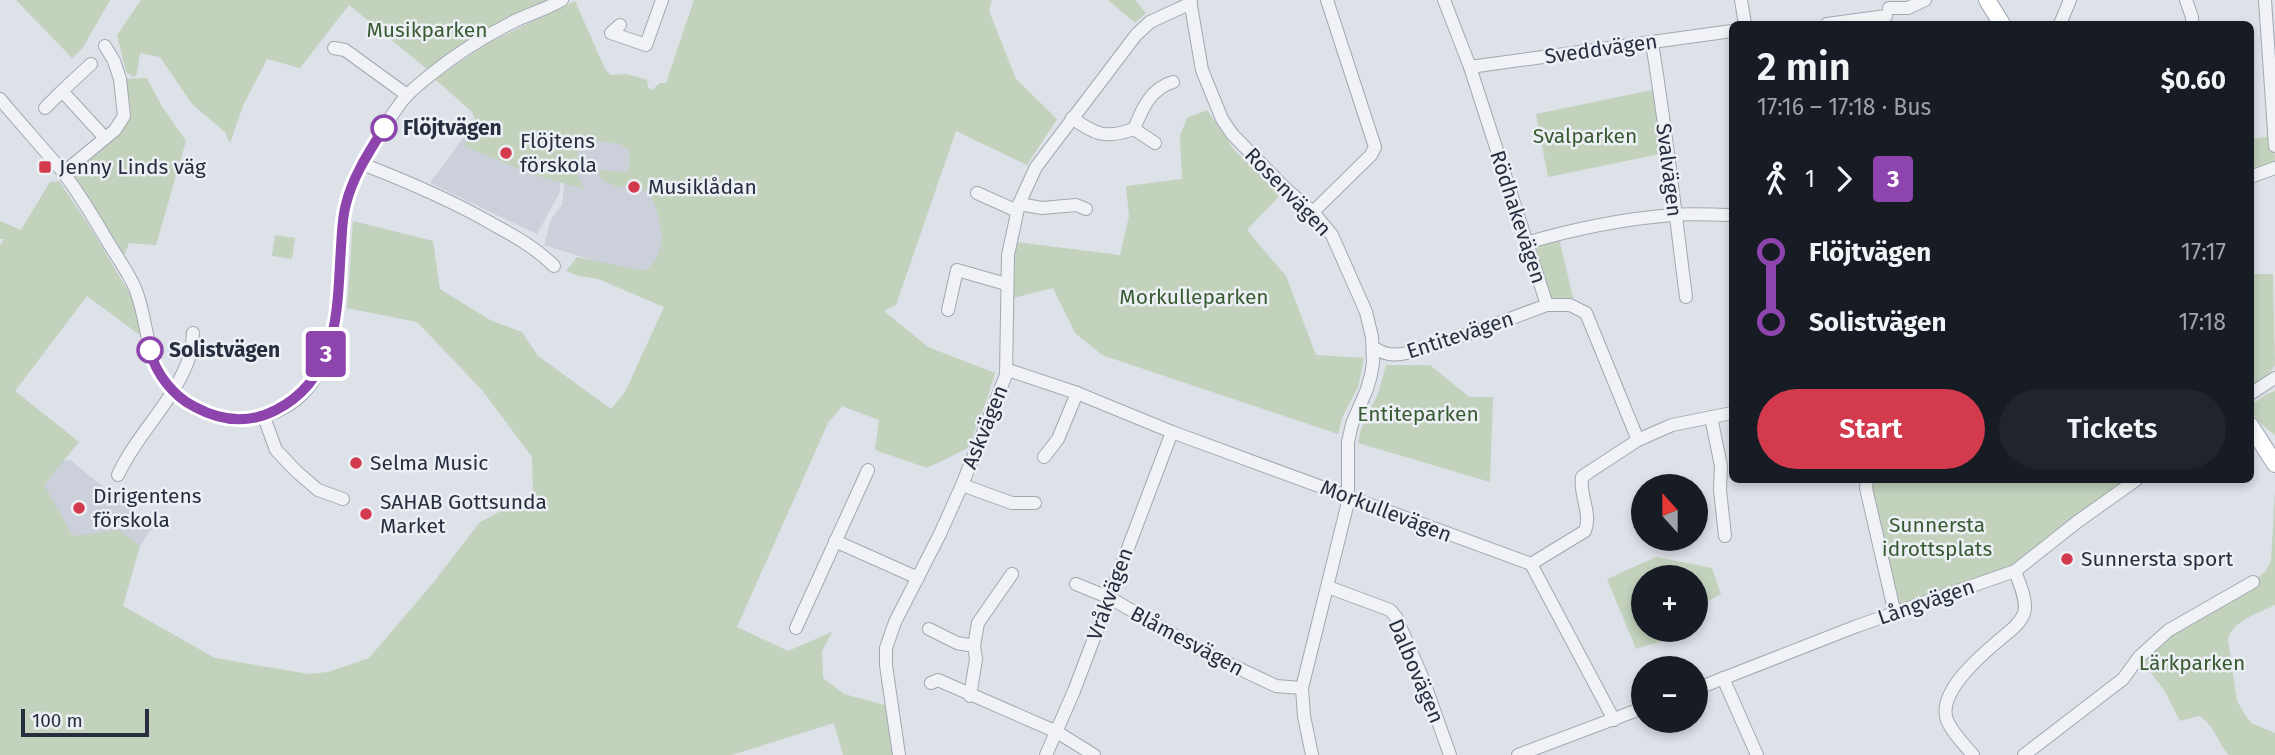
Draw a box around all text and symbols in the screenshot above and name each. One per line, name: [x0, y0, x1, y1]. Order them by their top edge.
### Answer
park label: Musikparken: [366, 17, 488, 43]
street label: Sveddvägen: [1543, 28, 1659, 70]
text: 2 min: [1757, 44, 1851, 90]
text: $0.60: [2161, 65, 2226, 96]
text: 17:16 – 17:18 · Bus: [1757, 93, 1931, 121]
marker: Flöjtvägen: [371, 115, 397, 141]
place label: Flöjtvägen: [403, 115, 502, 141]
street label: Svalvägen: [1650, 122, 1688, 218]
park label: Svalparken: [1533, 123, 1637, 149]
place label: Flöjtens förskola: [520, 128, 597, 178]
street label: Rosenvägen: [1239, 142, 1337, 242]
marker: Flöjtens förskola: [498, 145, 514, 161]
street label: Rödhakevägen: [1484, 147, 1552, 287]
place label: Jenny Linds väg: [59, 154, 206, 180]
marker: Jenny Linds väg: [37, 159, 53, 175]
icon: walk: [1757, 160, 1795, 198]
icon: forward: [1825, 160, 1863, 198]
text: 1: [1805, 165, 1815, 193]
text: 3: [1887, 165, 1899, 193]
place label: Musiklådan: [648, 174, 757, 200]
marker: Musiklådan: [626, 179, 642, 195]
text: Flöjtvägen: [1809, 237, 1931, 268]
text: 17:17: [2181, 238, 2226, 266]
park label: Morkulleparken: [1119, 284, 1269, 310]
street label: Entitevägen: [1403, 305, 1517, 365]
text: Solistvägen: [1809, 307, 1946, 338]
text: 17:18: [2179, 308, 2226, 336]
line badge: 3: [303, 331, 349, 377]
marker: Solistvägen: [137, 337, 163, 363]
place label: Solistvägen: [169, 337, 280, 363]
text: 3: [320, 340, 332, 368]
street label: Askvägen: [956, 381, 1014, 473]
button: Start: [1757, 389, 1985, 469]
button: Tickets: [1999, 389, 2226, 469]
park label: Entiteparken: [1357, 401, 1479, 427]
place label: Selma Music: [370, 450, 488, 476]
marker: Selma Music: [348, 455, 364, 471]
street label: Morkullevägen: [1317, 474, 1455, 548]
north arrow: [1631, 474, 1708, 551]
map controls: [1631, 474, 1708, 733]
place label: Dirigentens förskola: [93, 483, 202, 533]
place label: SAHAB Gottsunda Market: [380, 489, 547, 539]
marker: Dirigentens förskola: [71, 500, 87, 516]
marker: SAHAB Gottsunda Market: [358, 506, 374, 522]
park label: Sunnersta idrottsplats: [1882, 512, 1992, 562]
street label: Vråkvägen: [1081, 544, 1139, 644]
place label: Sunnersta sport: [2081, 546, 2233, 572]
marker: Sunnersta sport: [2059, 551, 2075, 567]
button: +: [1631, 565, 1708, 642]
street label: Långvägen: [1874, 573, 1978, 631]
street label: Blåmesvägen: [1126, 600, 1248, 682]
street label: Dalbovägen: [1382, 615, 1450, 727]
park label: Lärkparken: [2139, 650, 2245, 676]
button: −: [1631, 656, 1708, 733]
scale bar: [21, 706, 149, 738]
text: 100 m: [32, 709, 83, 732]

